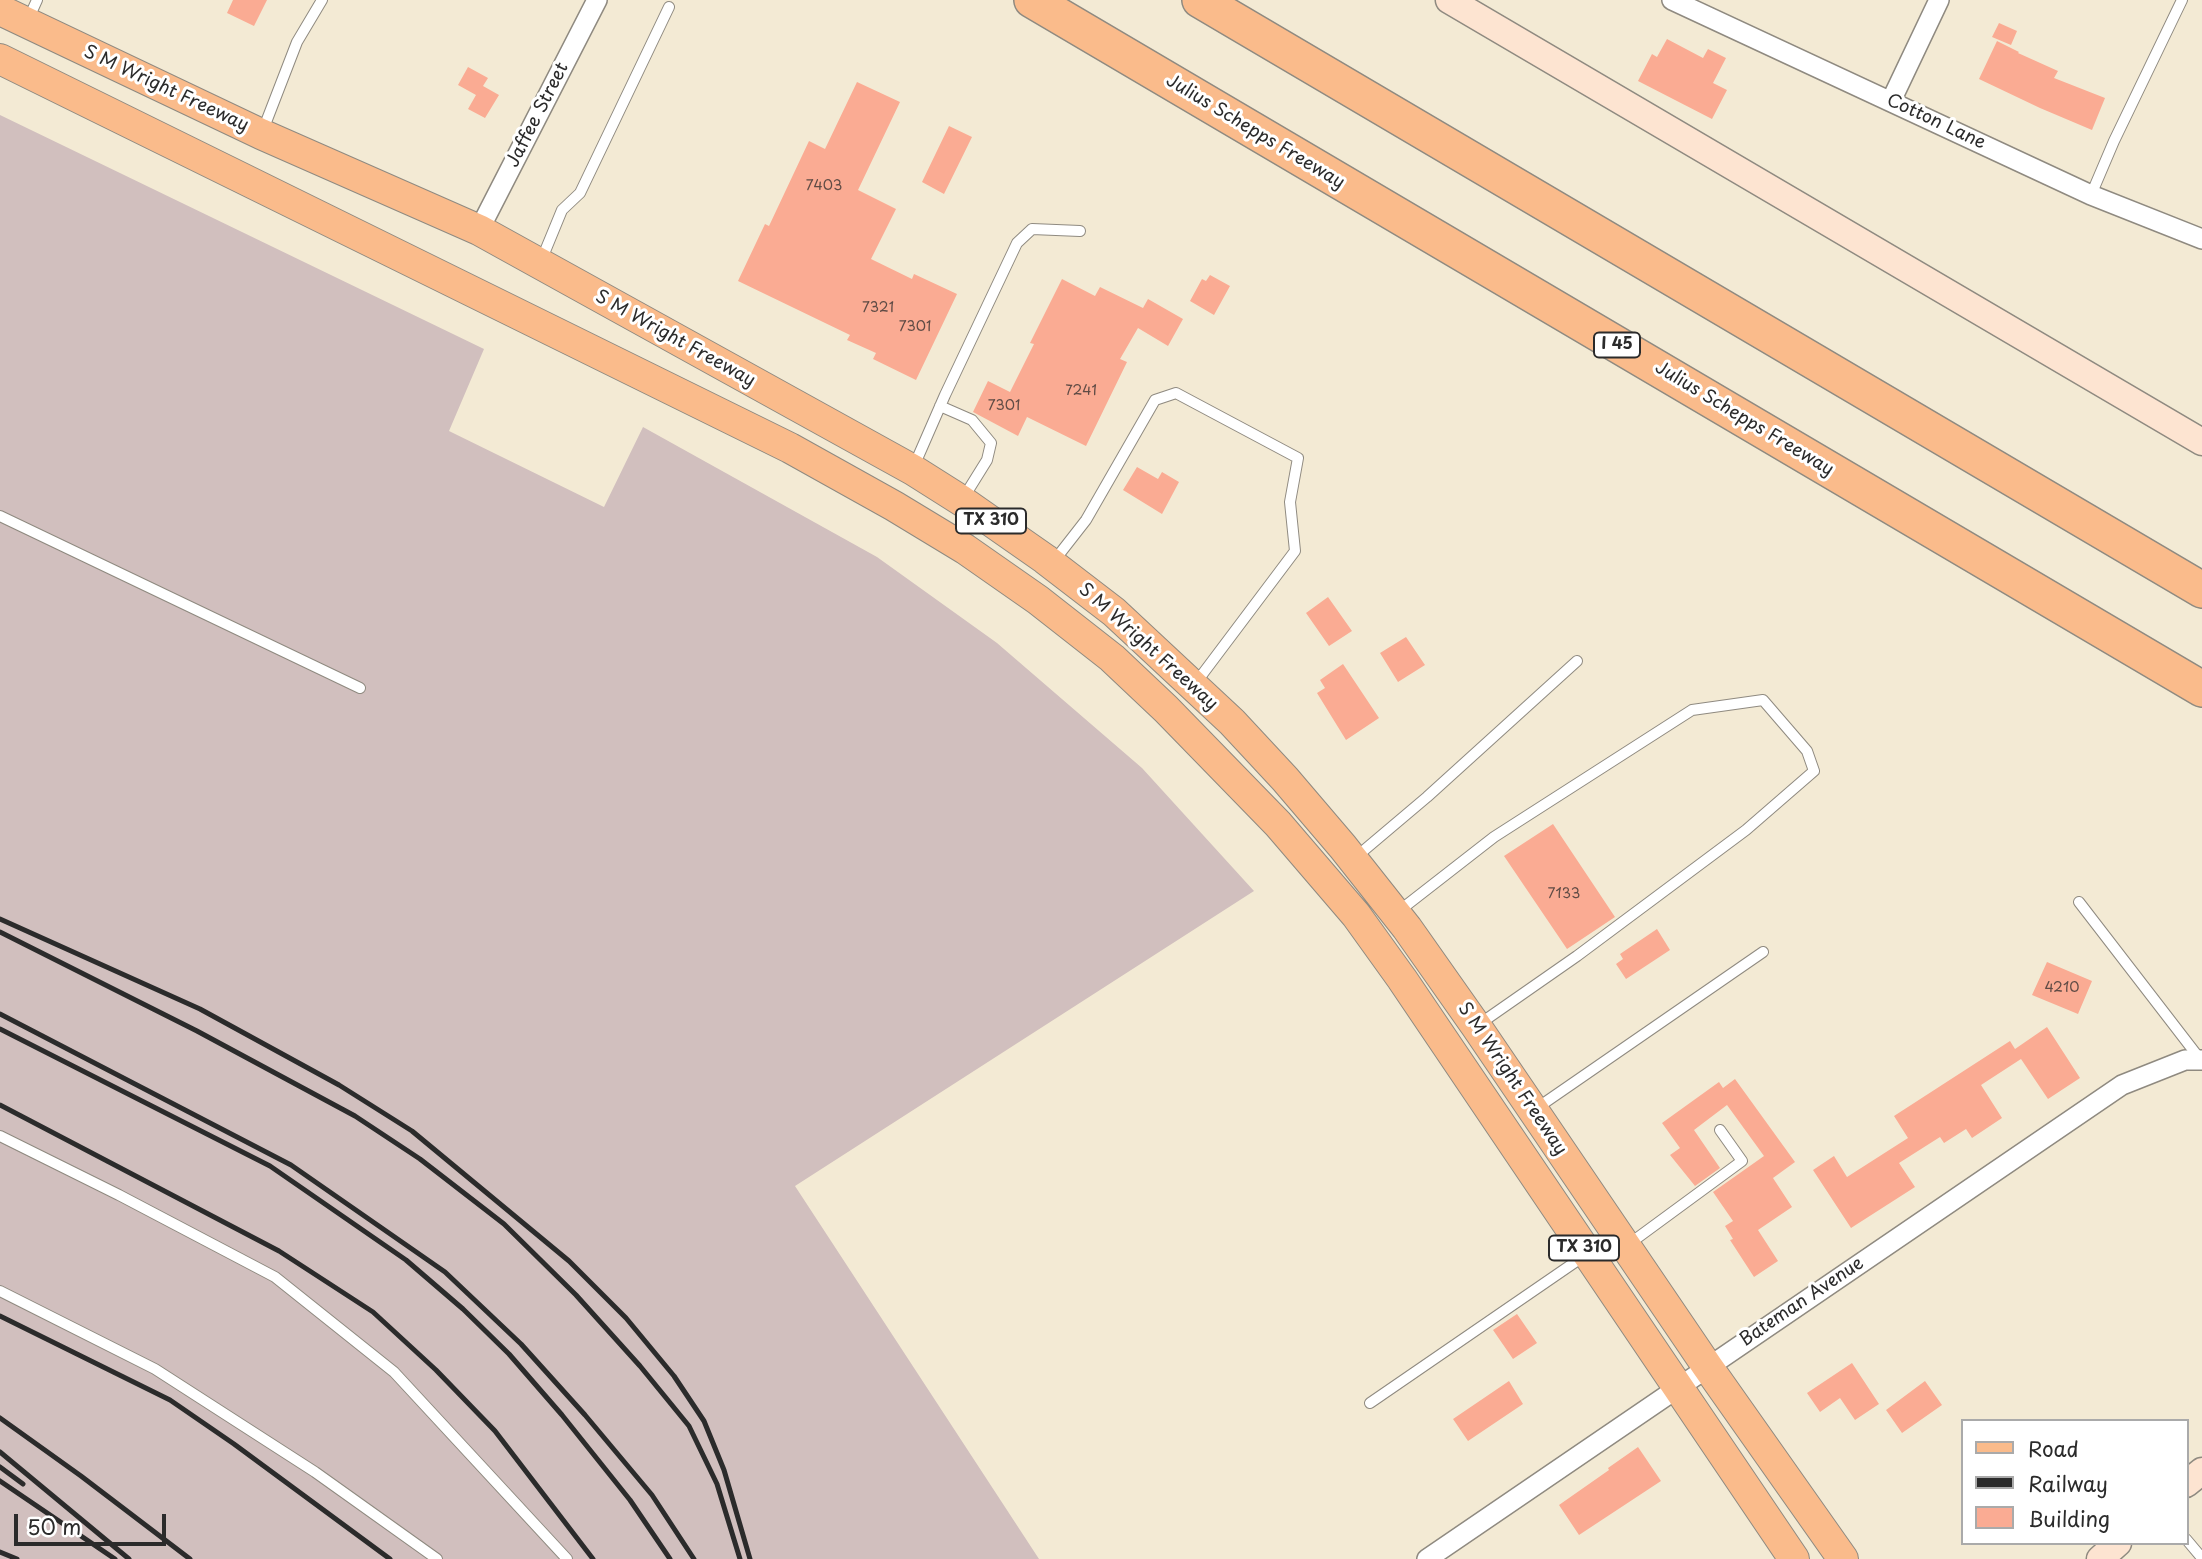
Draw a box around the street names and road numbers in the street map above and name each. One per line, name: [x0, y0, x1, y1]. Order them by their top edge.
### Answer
street label: S M Wright Freeway: [80, 41, 252, 137]
street label: Jaffee Street: [502, 59, 574, 171]
street label: Julius Schepps Freeway: [1162, 70, 1348, 194]
street label: Cotton Lane: [1883, 90, 1989, 154]
street label: S M Wright Freeway: [591, 286, 759, 392]
road number: I 45: [1594, 332, 1640, 358]
street label: Julius Schepps Freeway: [1651, 357, 1837, 481]
road number: TX 310: [956, 508, 1026, 534]
street label: S M Wright Freeway: [1074, 579, 1222, 715]
street label: S M Wright Freeway: [1453, 999, 1571, 1159]
road number: TX 310: [1549, 1236, 1619, 1260]
street label: Bateman Avenue: [1736, 1253, 1868, 1351]

